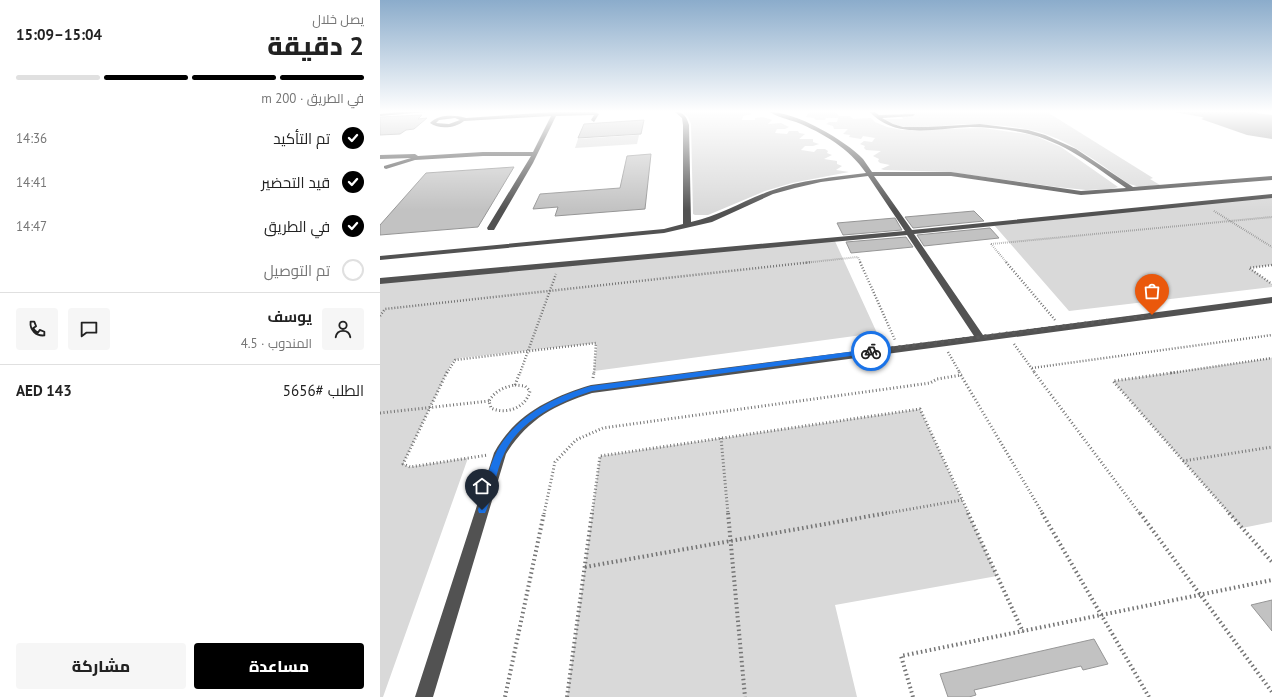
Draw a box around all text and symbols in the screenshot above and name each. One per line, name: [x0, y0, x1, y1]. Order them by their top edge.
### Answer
text: يصل خلال: [312, 11, 364, 28]
text: 15:04–15:09: [16, 25, 102, 44]
text: 2 دقيقة: [267, 29, 364, 62]
text: في الطريق · 200 m: [261, 90, 364, 107]
icon: check: [342, 127, 364, 149]
text: تم التأكيد: [273, 129, 330, 148]
text: 14:36: [16, 130, 47, 147]
icon: check: [342, 171, 364, 193]
text: قيد التحضير: [261, 173, 330, 192]
text: 14:41: [16, 174, 47, 191]
icon: check: [342, 215, 364, 237]
text: في الطريق: [264, 217, 330, 236]
text: 14:47: [16, 218, 47, 235]
text: تم التوصيل: [264, 261, 330, 280]
pin: [1135, 274, 1169, 315]
icon: bag: [1141, 280, 1163, 302]
text: يوسف: [267, 307, 312, 326]
button: phone: [16, 308, 58, 350]
button: chat: [68, 308, 110, 350]
button: person: [322, 308, 364, 350]
courier: [851, 331, 891, 371]
text: المندوب · 4.5: [241, 335, 312, 352]
icon: bike: [860, 340, 882, 362]
text: AED 143: [16, 381, 72, 400]
text: الطلب #5656: [283, 381, 364, 400]
pin: [465, 469, 499, 510]
icon: home: [471, 475, 493, 497]
button: مشاركة: [16, 643, 186, 689]
button: مساعدة: [194, 643, 364, 689]

